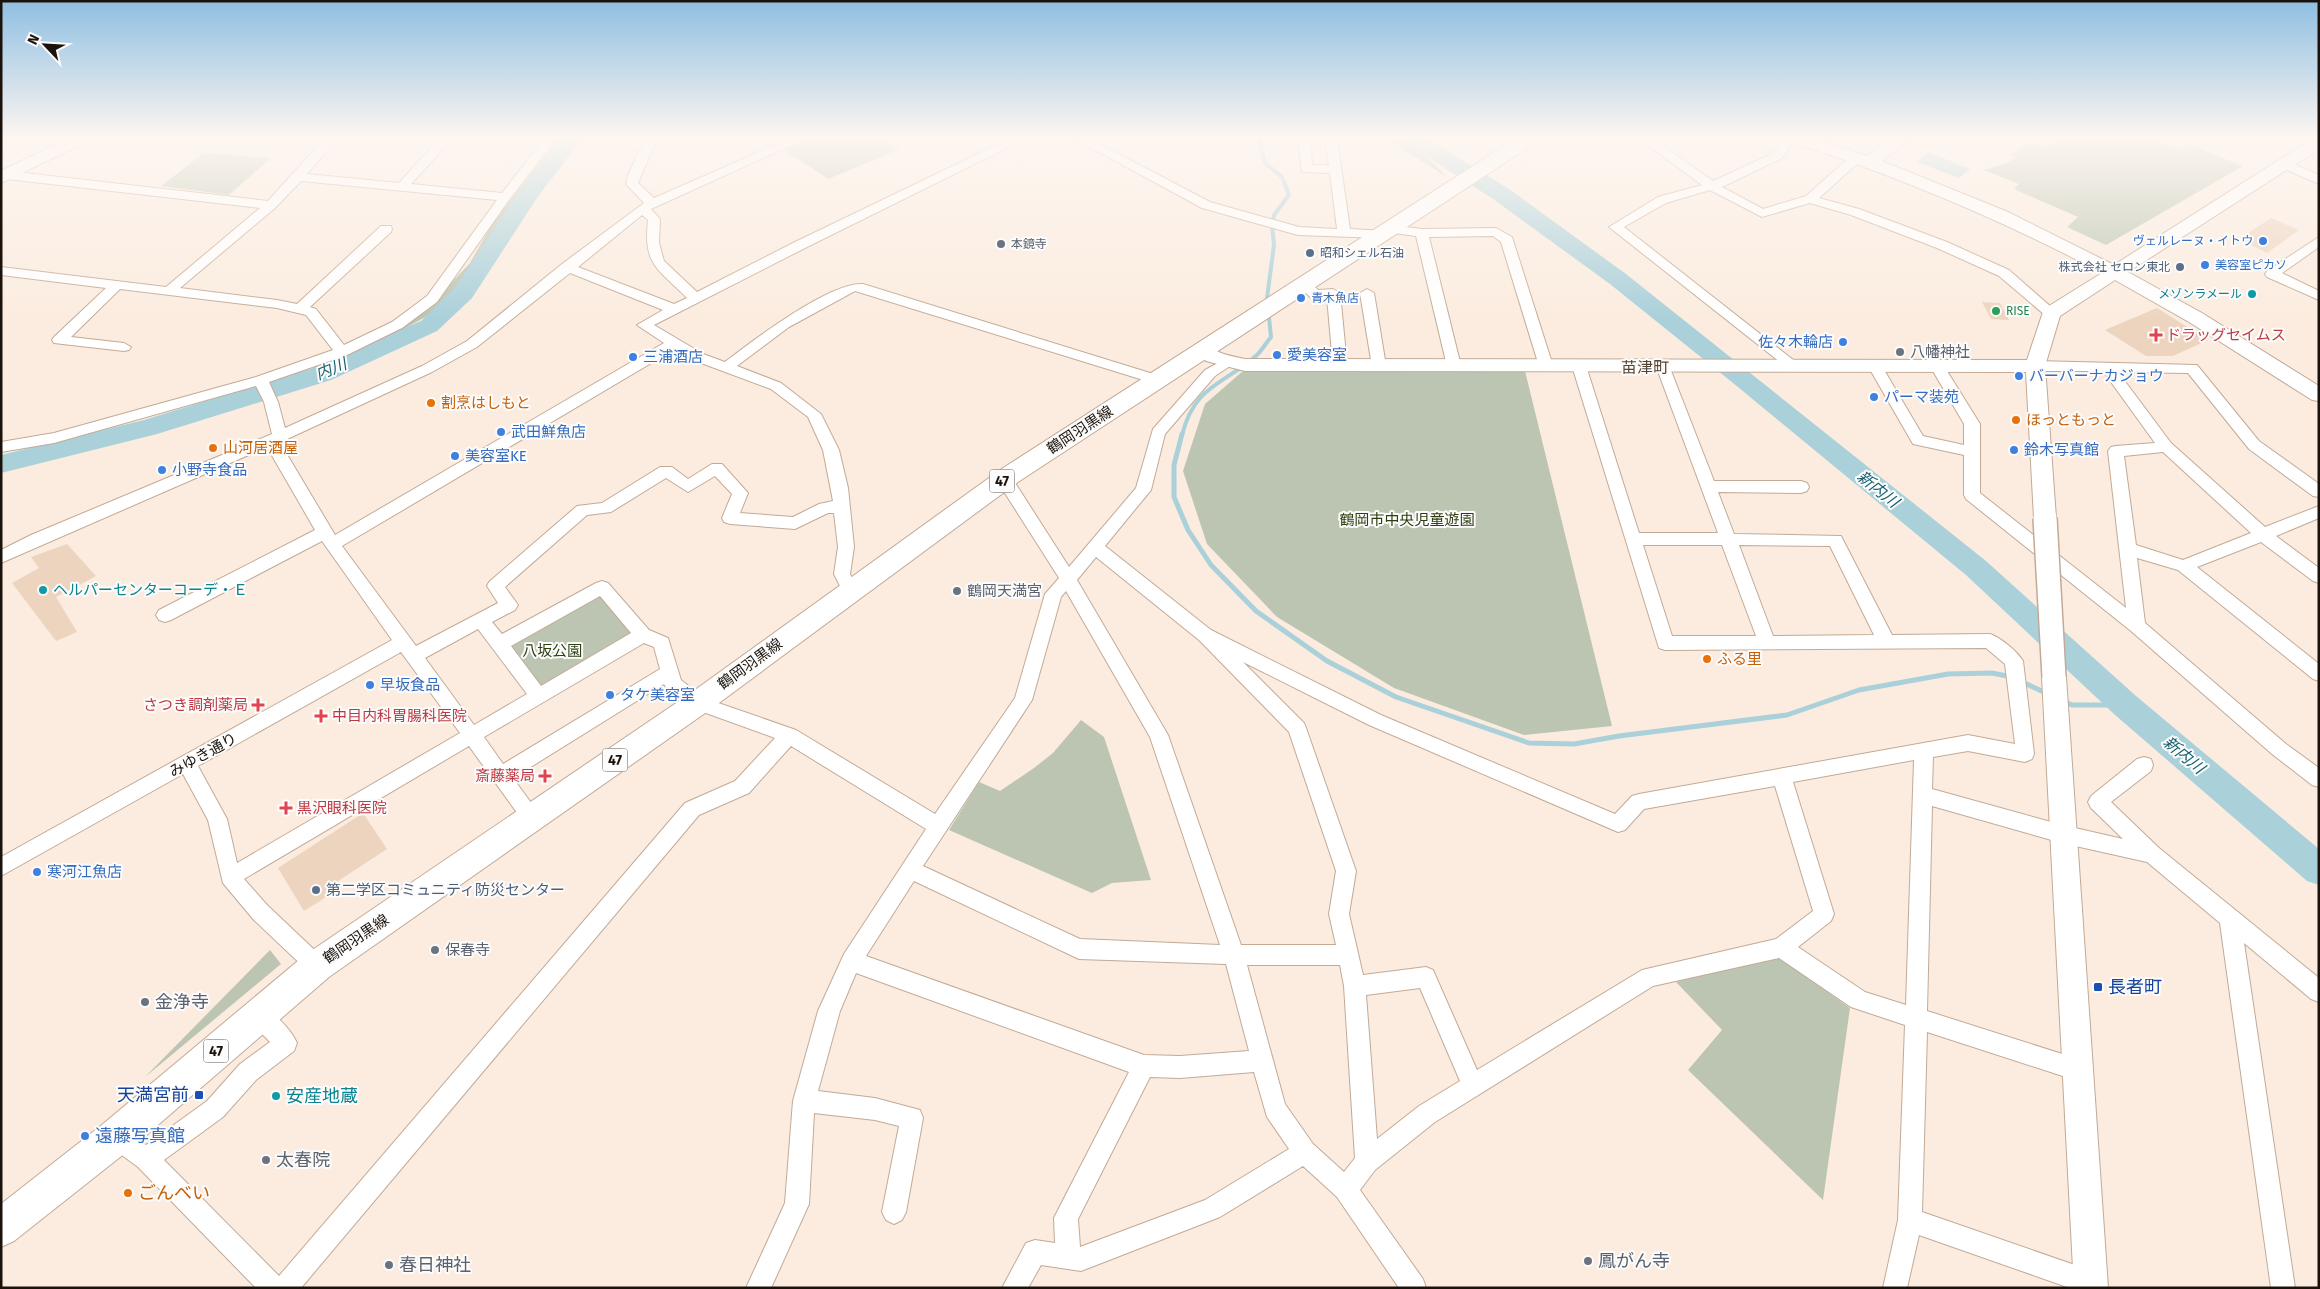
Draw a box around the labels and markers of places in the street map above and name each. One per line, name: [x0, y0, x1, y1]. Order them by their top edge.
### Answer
place label: ヴェルレーヌ・イトウ: [2133, 234, 2253, 248]
marker: ヴェルレーヌ・イトウ: [2257, 235, 2269, 247]
place label: 本鏡寺: [1011, 237, 1047, 251]
marker: 本鏡寺: [995, 238, 1007, 250]
place label: 昭和シェル石油: [1320, 246, 1404, 260]
marker: 昭和シェル石油: [1304, 247, 1316, 259]
place label: 美容室ピカソ: [2215, 258, 2287, 272]
marker: 美容室ピカソ: [2199, 259, 2211, 271]
place label: 株式会社 セロン東北: [2059, 260, 2170, 274]
marker: 株式会社 セロン東北: [2174, 261, 2186, 273]
place label: メゾンラメール: [2158, 287, 2242, 301]
marker: メゾンラメール: [2246, 288, 2258, 300]
place label: 青木魚店: [1311, 291, 1359, 305]
marker: 青木魚店: [1295, 292, 1307, 304]
place label: RISE: [2006, 304, 2030, 318]
marker: RISE: [1990, 305, 2002, 317]
place label: ドラッグセイムス: [2166, 326, 2286, 344]
marker: ドラッグセイムス: [2150, 329, 2162, 341]
place label: 佐々木輪店: [1758, 333, 1833, 351]
marker: 佐々木輪店: [1837, 336, 1849, 348]
place label: 八幡神社: [1910, 343, 1970, 361]
place label: 愛美容室: [1287, 346, 1347, 364]
marker: 八幡神社: [1894, 346, 1906, 358]
place label: 三浦酒店: [643, 348, 703, 366]
marker: 愛美容室: [1271, 349, 1283, 361]
marker: 三浦酒店: [627, 351, 639, 363]
place label: バーバーナカジョウ: [2029, 367, 2164, 385]
marker: バーバーナカジョウ: [2013, 370, 2025, 382]
place label: パーマ装苑: [1884, 388, 1959, 406]
marker: パーマ装苑: [1868, 391, 1880, 403]
place label: 割烹はしもと: [441, 394, 531, 412]
marker: 割烹はしもと: [425, 397, 437, 409]
place label: ほっともっと: [2026, 411, 2116, 429]
marker: ほっともっと: [2010, 414, 2022, 426]
place label: 武田鮮魚店: [511, 423, 586, 441]
marker: 武田鮮魚店: [495, 426, 507, 438]
place label: 山河居酒屋: [223, 439, 298, 457]
place label: 鈴木写真館: [2024, 441, 2099, 459]
marker: 山河居酒屋: [207, 442, 219, 454]
marker: 鈴木写真館: [2008, 444, 2020, 456]
place label: 美容室KE: [465, 447, 527, 465]
marker: 美容室KE: [449, 450, 461, 462]
place label: 小野寺食品: [172, 461, 247, 479]
marker: 小野寺食品: [156, 464, 168, 476]
place label: ヘルパーセンターコーデ・Ｅ: [53, 581, 248, 599]
place label: 鶴岡天満宮: [967, 582, 1042, 600]
marker: ヘルパーセンターコーデ・Ｅ: [37, 584, 49, 596]
marker: 鶴岡天満宮: [951, 585, 963, 597]
place label: ふる里: [1717, 650, 1762, 668]
marker: ふる里: [1701, 653, 1713, 665]
place label: 早坂食品: [380, 676, 440, 694]
marker: 早坂食品: [364, 679, 376, 691]
place label: タケ美容室: [620, 686, 695, 704]
marker: タケ美容室: [604, 689, 616, 701]
place label: さつき調剤薬局: [143, 696, 248, 714]
marker: さつき調剤薬局: [252, 699, 264, 711]
place label: 中目内科胃腸科医院: [332, 707, 467, 725]
marker: 中目内科胃腸科医院: [314, 709, 328, 723]
place label: 斎藤薬局: [475, 767, 535, 785]
marker: 斎藤薬局: [539, 770, 551, 782]
place label: 黒沢眼科医院: [297, 799, 387, 817]
marker: 黒沢眼科医院: [279, 801, 293, 815]
place label: 寒河江魚店: [47, 863, 122, 881]
marker: 寒河江魚店: [31, 866, 43, 878]
place label: 第二学区コミュニティ防災センター: [326, 881, 565, 899]
marker: 第二学区コミュニティ防災センター: [310, 884, 322, 896]
place label: 保春寺: [445, 941, 490, 959]
marker: 保春寺: [429, 944, 441, 956]
place label: 長者町: [2108, 976, 2162, 998]
marker: 長者町: [2092, 981, 2104, 993]
place label: 金浄寺: [155, 991, 209, 1013]
marker: 金浄寺: [139, 996, 151, 1008]
place label: 天満宮前: [117, 1084, 189, 1106]
place label: 安産地蔵: [286, 1085, 358, 1107]
marker: 天満宮前: [193, 1089, 205, 1101]
marker: 安産地蔵: [270, 1090, 282, 1102]
place label: 遠藤写真館: [95, 1125, 185, 1147]
marker: 遠藤写真館: [79, 1130, 91, 1142]
place label: 太春院: [276, 1149, 330, 1171]
marker: 太春院: [260, 1154, 272, 1166]
place label: ごんべい: [138, 1182, 210, 1204]
marker: ごんべい: [122, 1187, 134, 1199]
place label: 鳳がん寺: [1598, 1250, 1670, 1272]
place label: 春日神社: [399, 1254, 471, 1276]
marker: 鳳がん寺: [1582, 1255, 1594, 1267]
marker: 春日神社: [383, 1259, 395, 1271]

